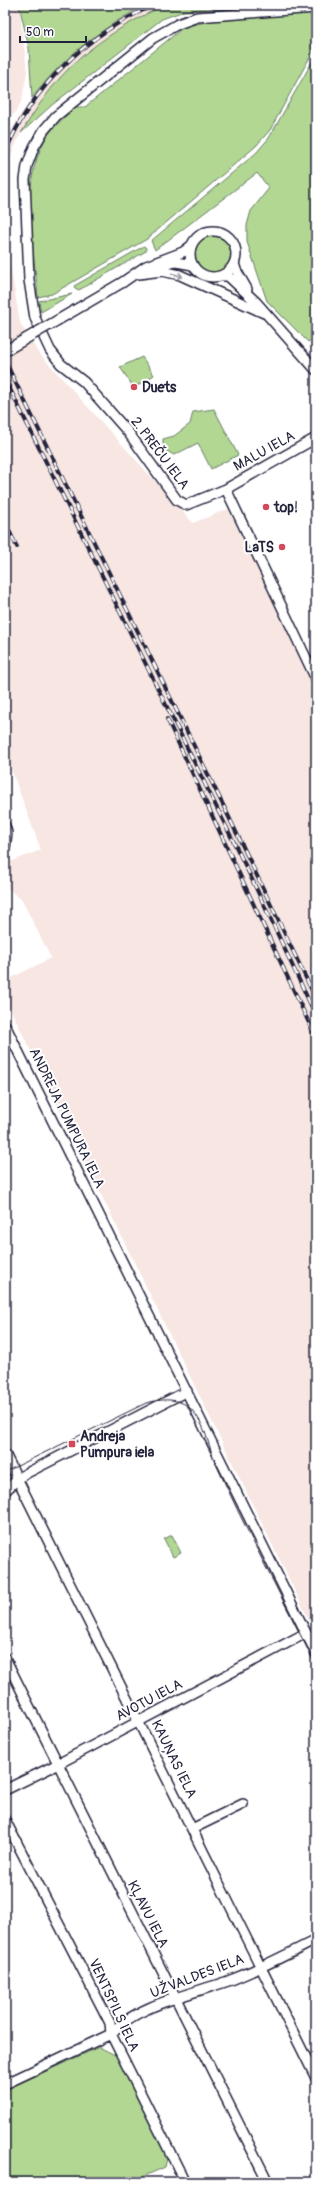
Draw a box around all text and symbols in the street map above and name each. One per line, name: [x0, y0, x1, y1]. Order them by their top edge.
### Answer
scale bar: [20, 18, 86, 44]
text: 50 m: [26, 25, 54, 40]
one-way arrow: [170, 272, 183, 279]
place label: Duets: [142, 379, 177, 396]
marker: Duets: [129, 382, 139, 392]
street label: 2. PREČU IELA: [127, 413, 194, 493]
street label: MALU IELA: [230, 427, 298, 475]
place label: top!: [273, 499, 298, 516]
marker: top!: [261, 502, 271, 512]
place label: LaTS: [245, 539, 274, 556]
marker: LaTS: [277, 542, 287, 552]
street label: ANDREJA PUMPURA IELA: [26, 1045, 108, 1191]
place label: Andreja Pumpura iela: [80, 1428, 155, 1461]
marker: Andreja Pumpura iela: [67, 1439, 77, 1449]
street label: AVOTU IELA: [113, 1675, 185, 1725]
street label: KAUŅAS IELA: [147, 1717, 200, 1801]
street label: KĻAVU IELA: [123, 1878, 172, 1951]
street label: UŽVALDES IELA: [148, 1950, 246, 2002]
street label: VENTSPILS IELA: [85, 1956, 143, 2054]

